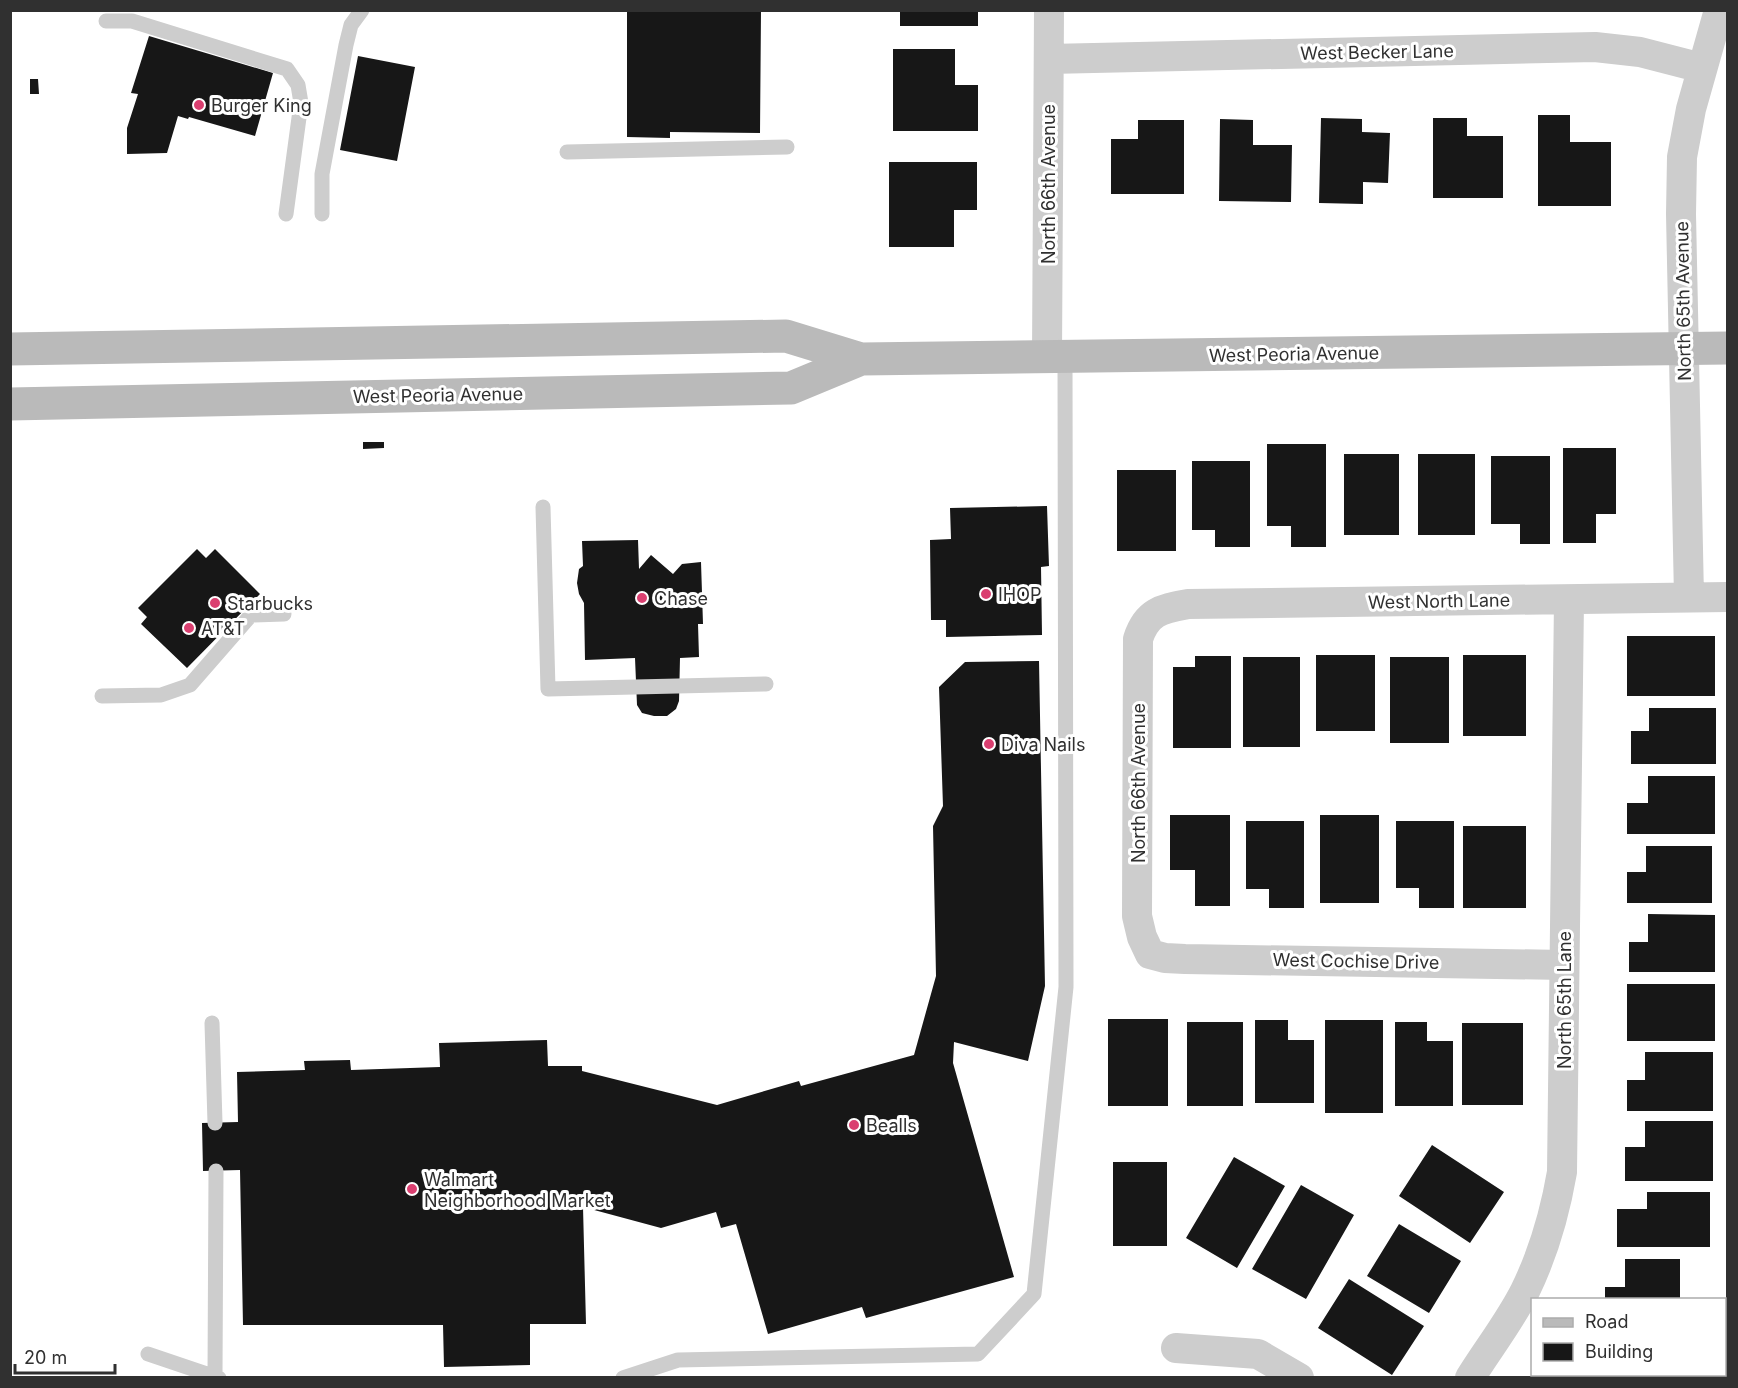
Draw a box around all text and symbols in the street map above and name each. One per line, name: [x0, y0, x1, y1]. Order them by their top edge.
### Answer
street label: West Becker Lane: [1300, 40, 1454, 64]
place label: Burger King: [211, 95, 312, 116]
marker: Burger King: [192, 98, 206, 112]
street label: North 66th Avenue: [1038, 104, 1059, 264]
street label: North 65th Avenue: [1671, 221, 1695, 381]
street label: West Peoria Avenue: [1209, 342, 1379, 366]
street label: West Peoria Avenue: [353, 383, 523, 407]
place label: IHOP: [998, 584, 1041, 605]
marker: IHOP: [979, 587, 993, 601]
place label: Chase: [654, 588, 708, 609]
street label: West North Lane: [1368, 589, 1510, 613]
marker: Chase: [635, 591, 649, 605]
place label: Starbucks: [227, 593, 313, 614]
marker: Starbucks: [208, 596, 222, 610]
place label: AT&T: [201, 618, 245, 639]
marker: AT&T: [182, 621, 196, 635]
street label: North 66th Avenue: [1128, 703, 1149, 863]
place label: Diva Nails: [1001, 734, 1085, 755]
marker: Diva Nails: [982, 737, 996, 751]
street label: North 65th Lane: [1554, 931, 1575, 1069]
street label: West Cochise Drive: [1272, 949, 1440, 973]
place label: Bealls: [866, 1115, 917, 1136]
marker: Bealls: [847, 1118, 861, 1132]
place label: Walmart Neighborhood Market: [424, 1169, 611, 1211]
marker: Walmart Neighborhood Market: [405, 1182, 419, 1196]
legend: [1531, 1298, 1726, 1376]
text: Road: [1585, 1311, 1628, 1332]
scale bar: [15, 1337, 116, 1375]
text: Building: [1585, 1341, 1653, 1362]
text: 20 m: [24, 1347, 67, 1368]

